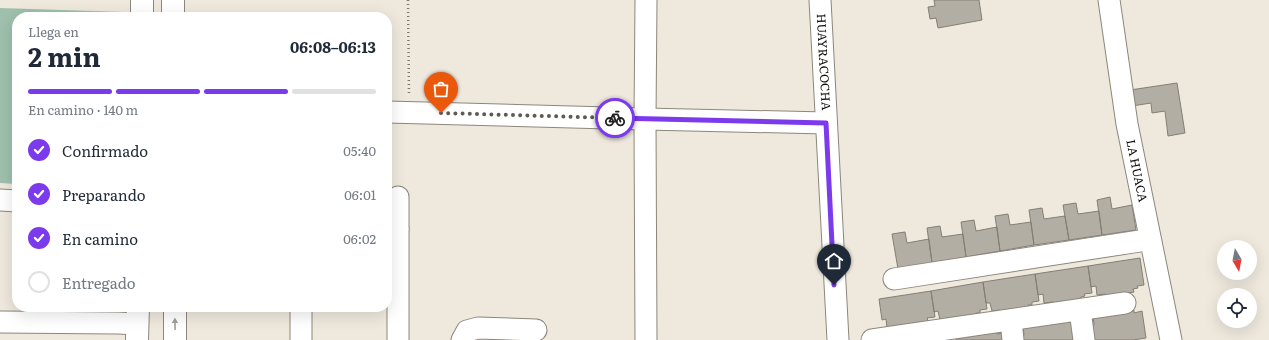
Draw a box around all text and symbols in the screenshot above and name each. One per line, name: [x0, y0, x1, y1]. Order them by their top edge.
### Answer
street label: HUAYRACOCHA: [813, 13, 836, 111]
text: Llega en: [28, 22, 79, 41]
text: 06:08–06:13: [290, 35, 376, 58]
text: 2 min: [28, 36, 101, 75]
pin: [424, 72, 458, 113]
icon: bag: [430, 78, 452, 100]
courier: [595, 98, 635, 138]
text: En camino · 140 m: [28, 100, 138, 119]
icon: bike: [604, 107, 626, 129]
street label: LA HUACA: [1122, 138, 1153, 204]
icon: check: [28, 139, 50, 161]
text: Confirmado: [62, 139, 148, 162]
text: 05:40: [343, 141, 376, 160]
icon: check: [28, 183, 50, 205]
text: Preparando: [62, 183, 146, 206]
text: 06:01: [344, 185, 376, 204]
icon: check: [28, 227, 50, 249]
text: En camino: [62, 227, 138, 250]
text: 06:02: [343, 229, 376, 248]
north arrow: [1217, 240, 1257, 280]
map controls: [1217, 240, 1257, 328]
pin: [817, 244, 851, 285]
icon: home: [823, 250, 845, 272]
text: Entregado: [62, 271, 136, 294]
button: locate: [1217, 288, 1257, 328]
one-way arrow: [172, 317, 178, 330]

